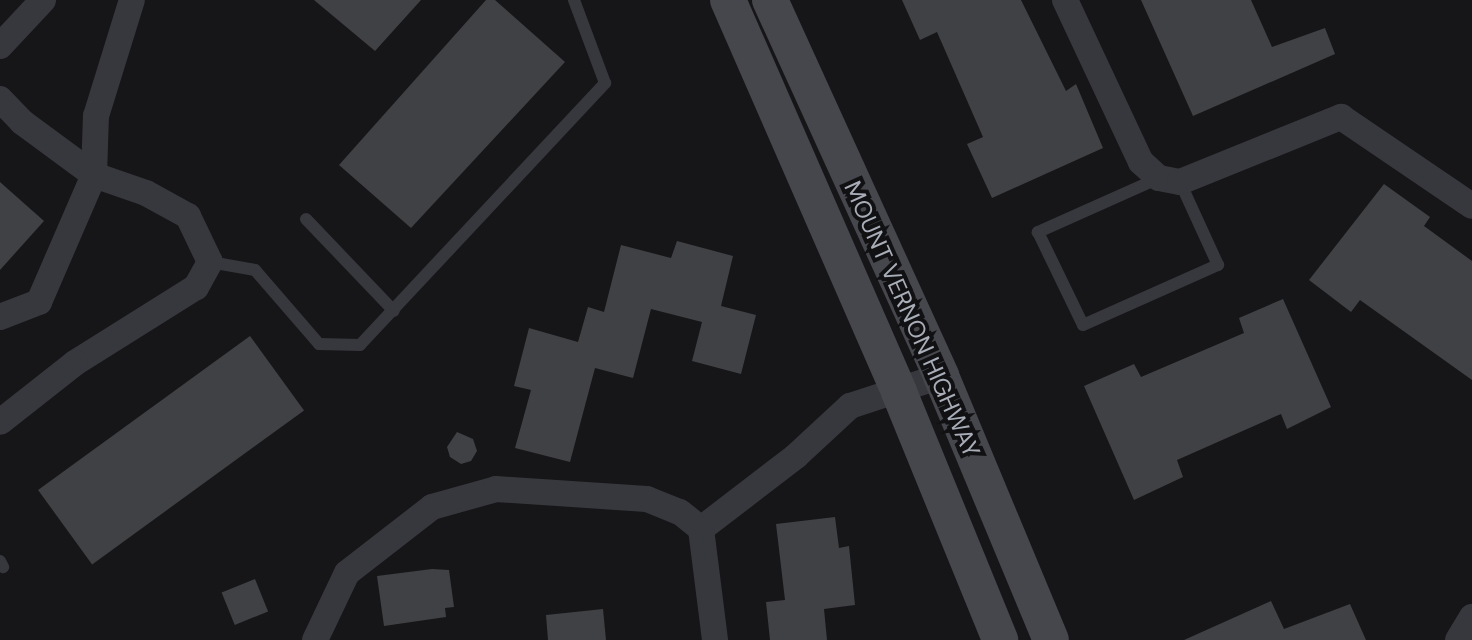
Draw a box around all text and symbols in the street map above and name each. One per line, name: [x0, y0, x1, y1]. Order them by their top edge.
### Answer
street label: MOUNT VERNON HIGHWAY: [838, 177, 986, 461]

